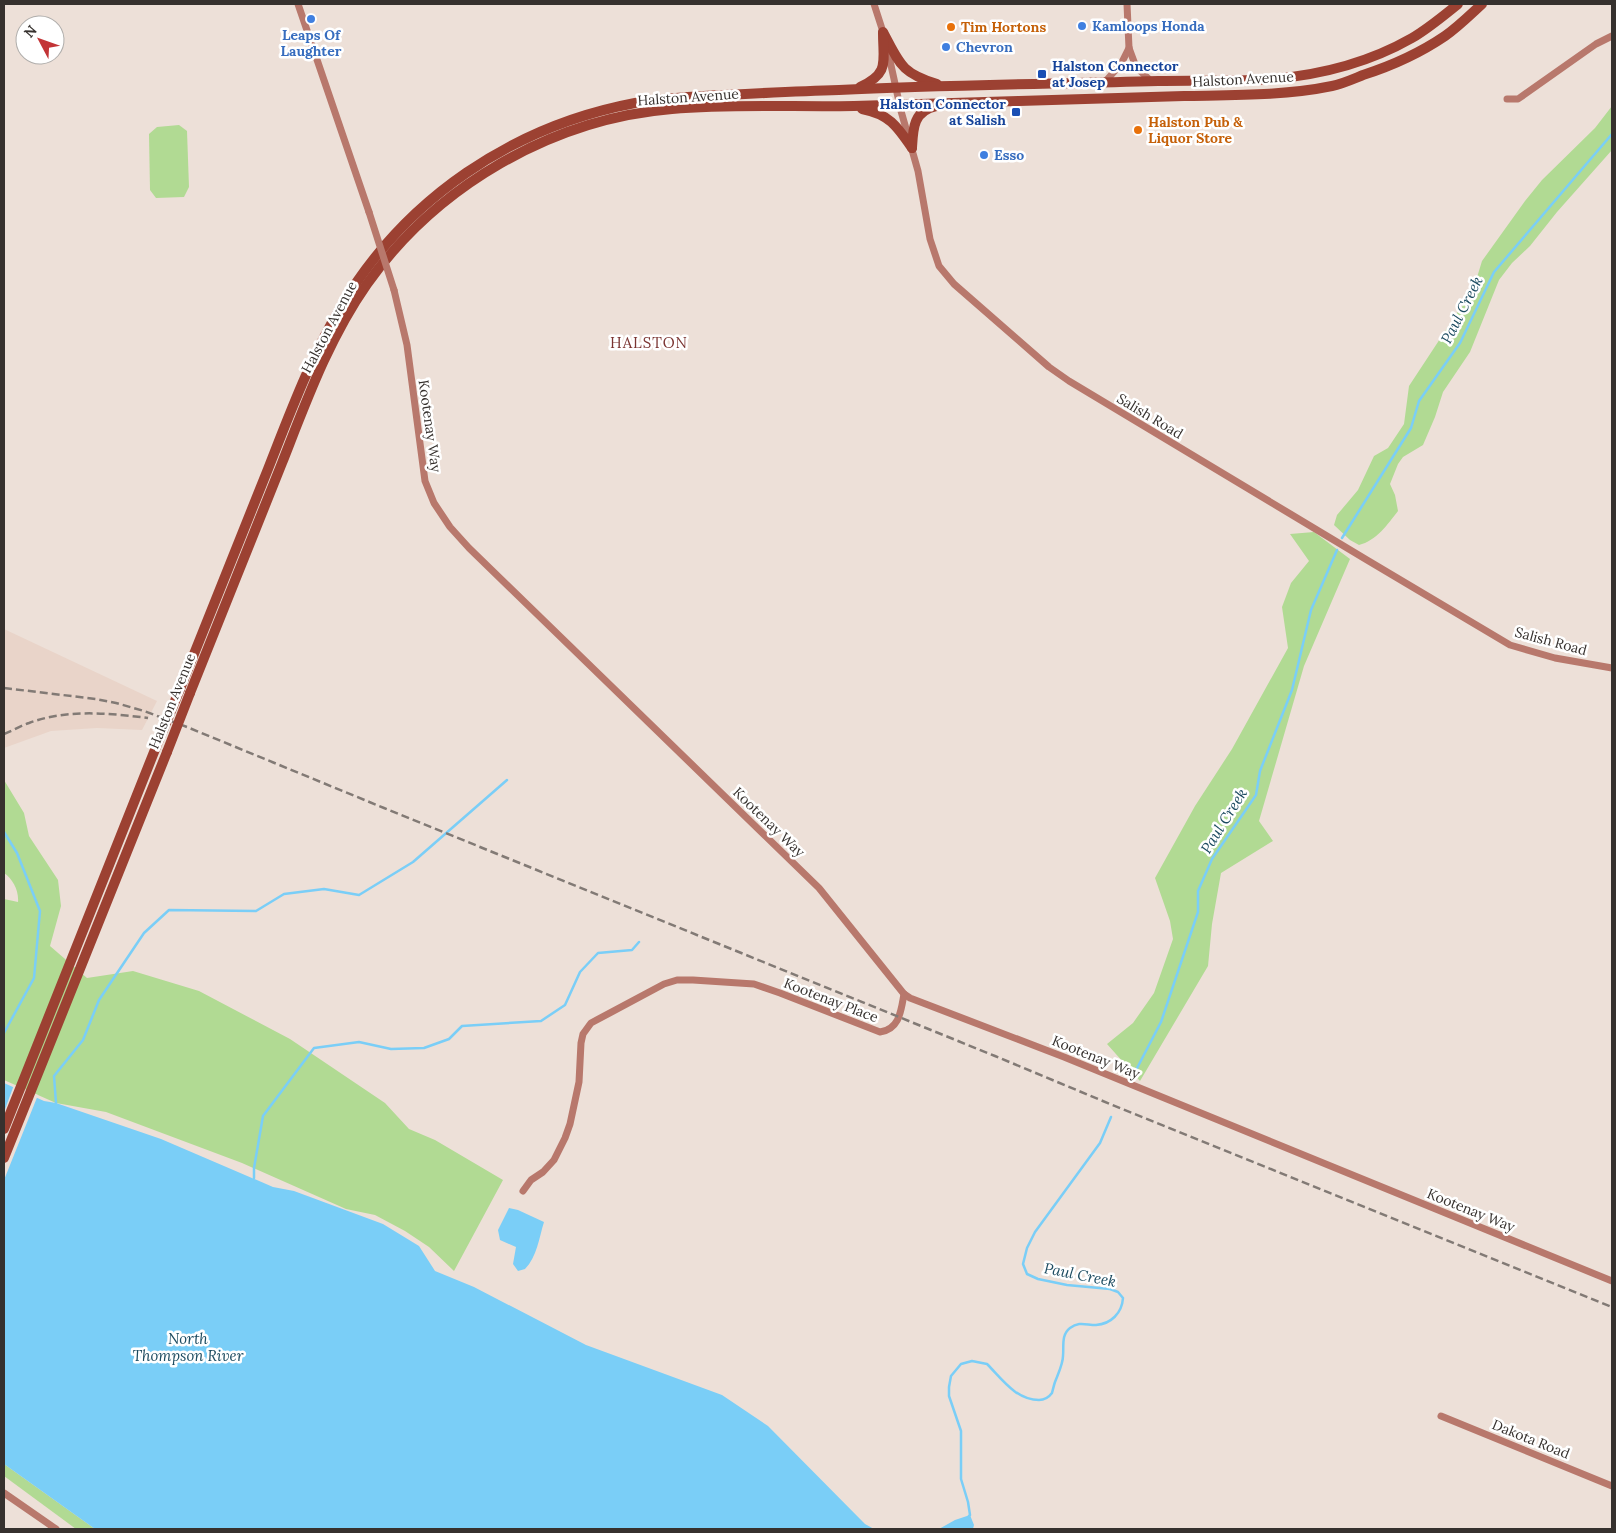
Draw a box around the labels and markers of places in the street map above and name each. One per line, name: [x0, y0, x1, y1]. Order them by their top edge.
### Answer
marker: Leaps Of Laughter: [305, 13, 317, 25]
place label: Kamloops Honda: [1092, 17, 1205, 35]
place label: Tim Hortons: [961, 18, 1046, 36]
marker: Kamloops Honda: [1076, 20, 1088, 32]
marker: Tim Hortons: [945, 21, 957, 33]
place label: Leaps Of Laughter: [281, 26, 342, 60]
place label: Chevron: [956, 38, 1013, 56]
marker: Chevron: [940, 41, 952, 53]
place label: Halston Connector at Josep: [1052, 57, 1179, 91]
marker: Halston Connector at Josep: [1036, 68, 1048, 80]
place label: Halston Connector at Salish: [879, 95, 1006, 129]
marker: Halston Connector at Salish: [1010, 106, 1022, 118]
place label: Halston Pub & Liquor Store: [1148, 113, 1243, 147]
marker: Halston Pub & Liquor Store: [1132, 124, 1144, 136]
place label: Esso: [994, 146, 1024, 164]
marker: Esso: [978, 149, 990, 161]

